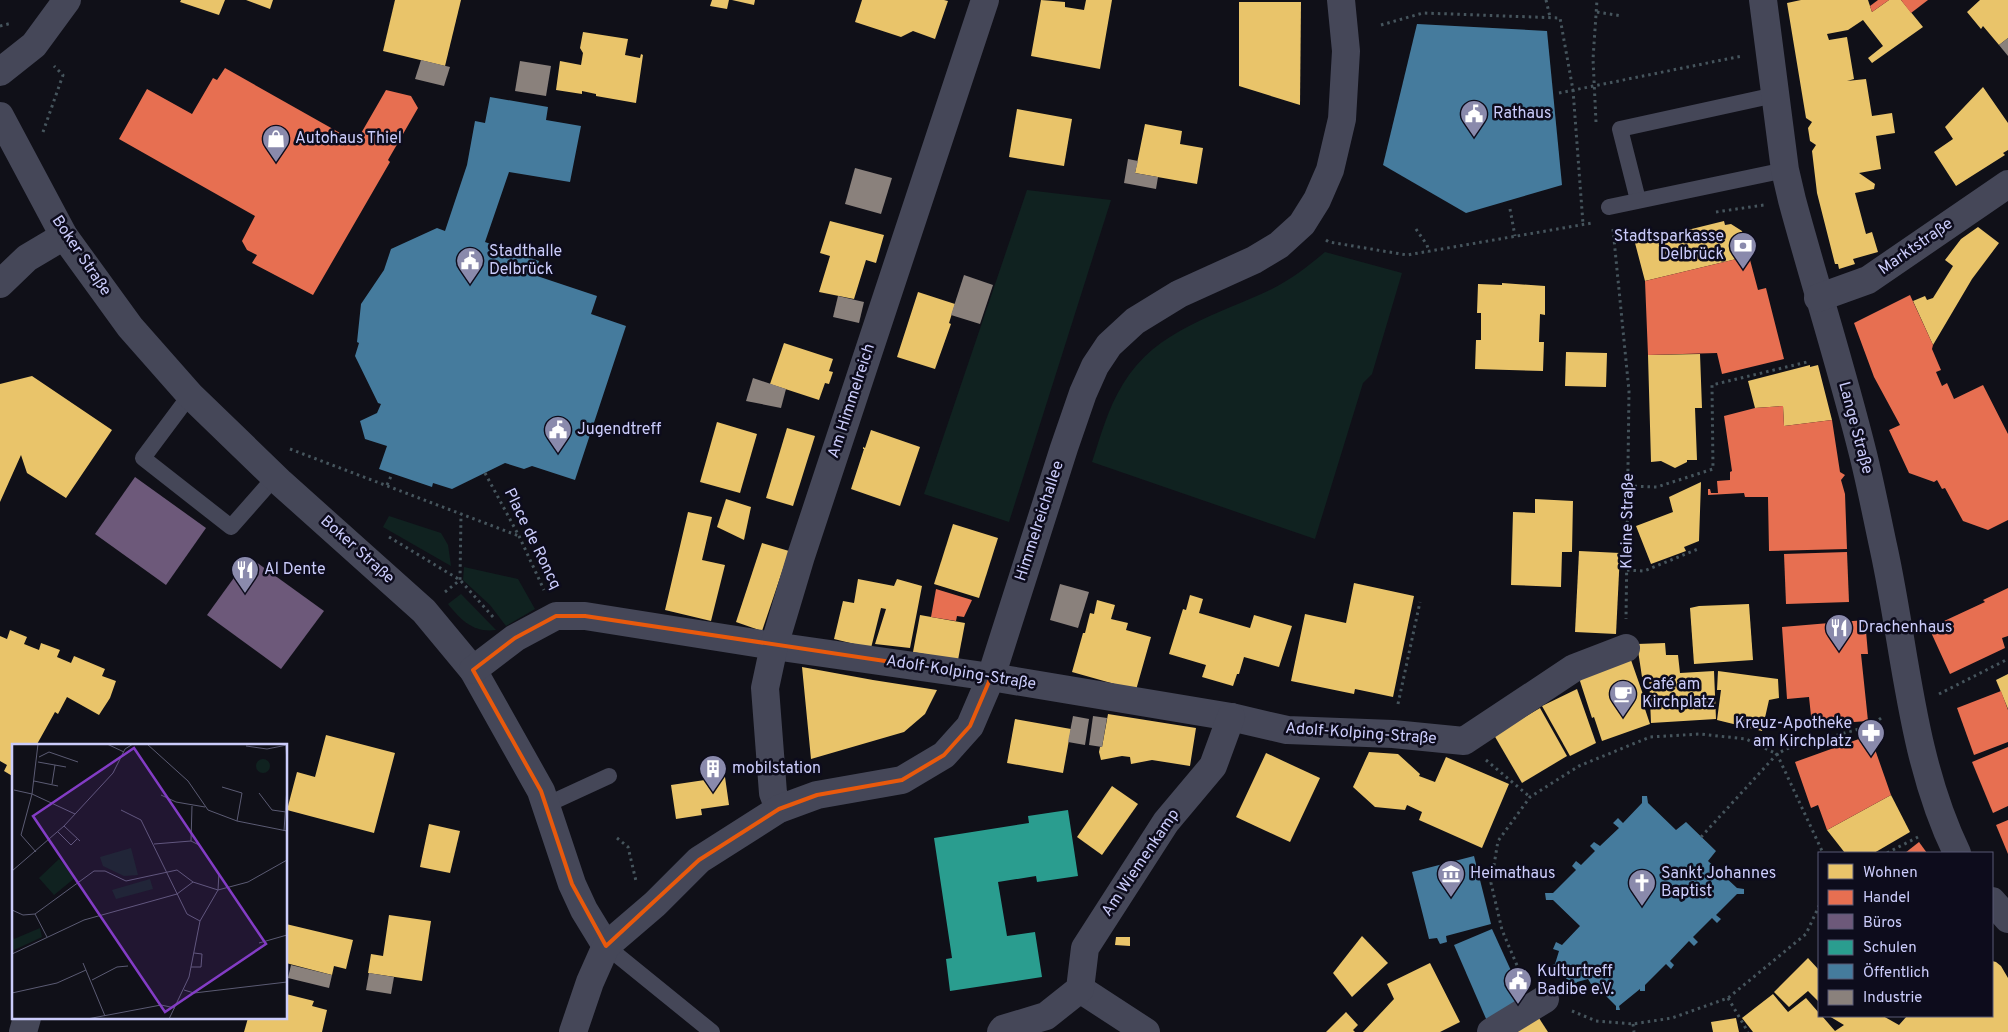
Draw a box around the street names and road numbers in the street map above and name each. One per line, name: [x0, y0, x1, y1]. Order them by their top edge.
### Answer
street label: Boker Straße: [47, 212, 115, 300]
street label: Marktstraße: [1875, 214, 1957, 280]
street label: Am Himmelreich: [824, 341, 880, 461]
street label: Lange Straße: [1833, 380, 1877, 476]
street label: Himmelreichallee: [1011, 458, 1069, 584]
street label: Kleine Straße: [1617, 473, 1639, 569]
street label: Place de Roncq: [499, 485, 565, 593]
street label: Boker Straße: [316, 511, 398, 589]
street label: Adolf-Kolping-Straße: [884, 651, 1038, 695]
street label: Adolf-Kolping-Straße: [1285, 719, 1437, 749]
street label: Am Wiemenkamp: [1098, 806, 1184, 920]

